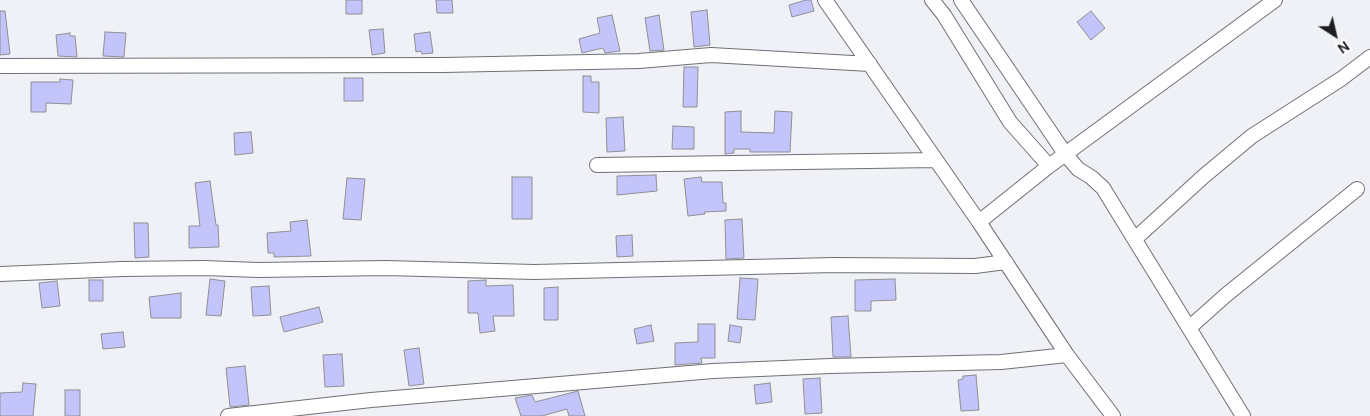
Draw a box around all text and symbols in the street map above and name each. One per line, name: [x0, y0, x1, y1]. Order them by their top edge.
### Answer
north arrow: [1310, 10, 1360, 60]
text: N: [1334, 37, 1353, 58]

